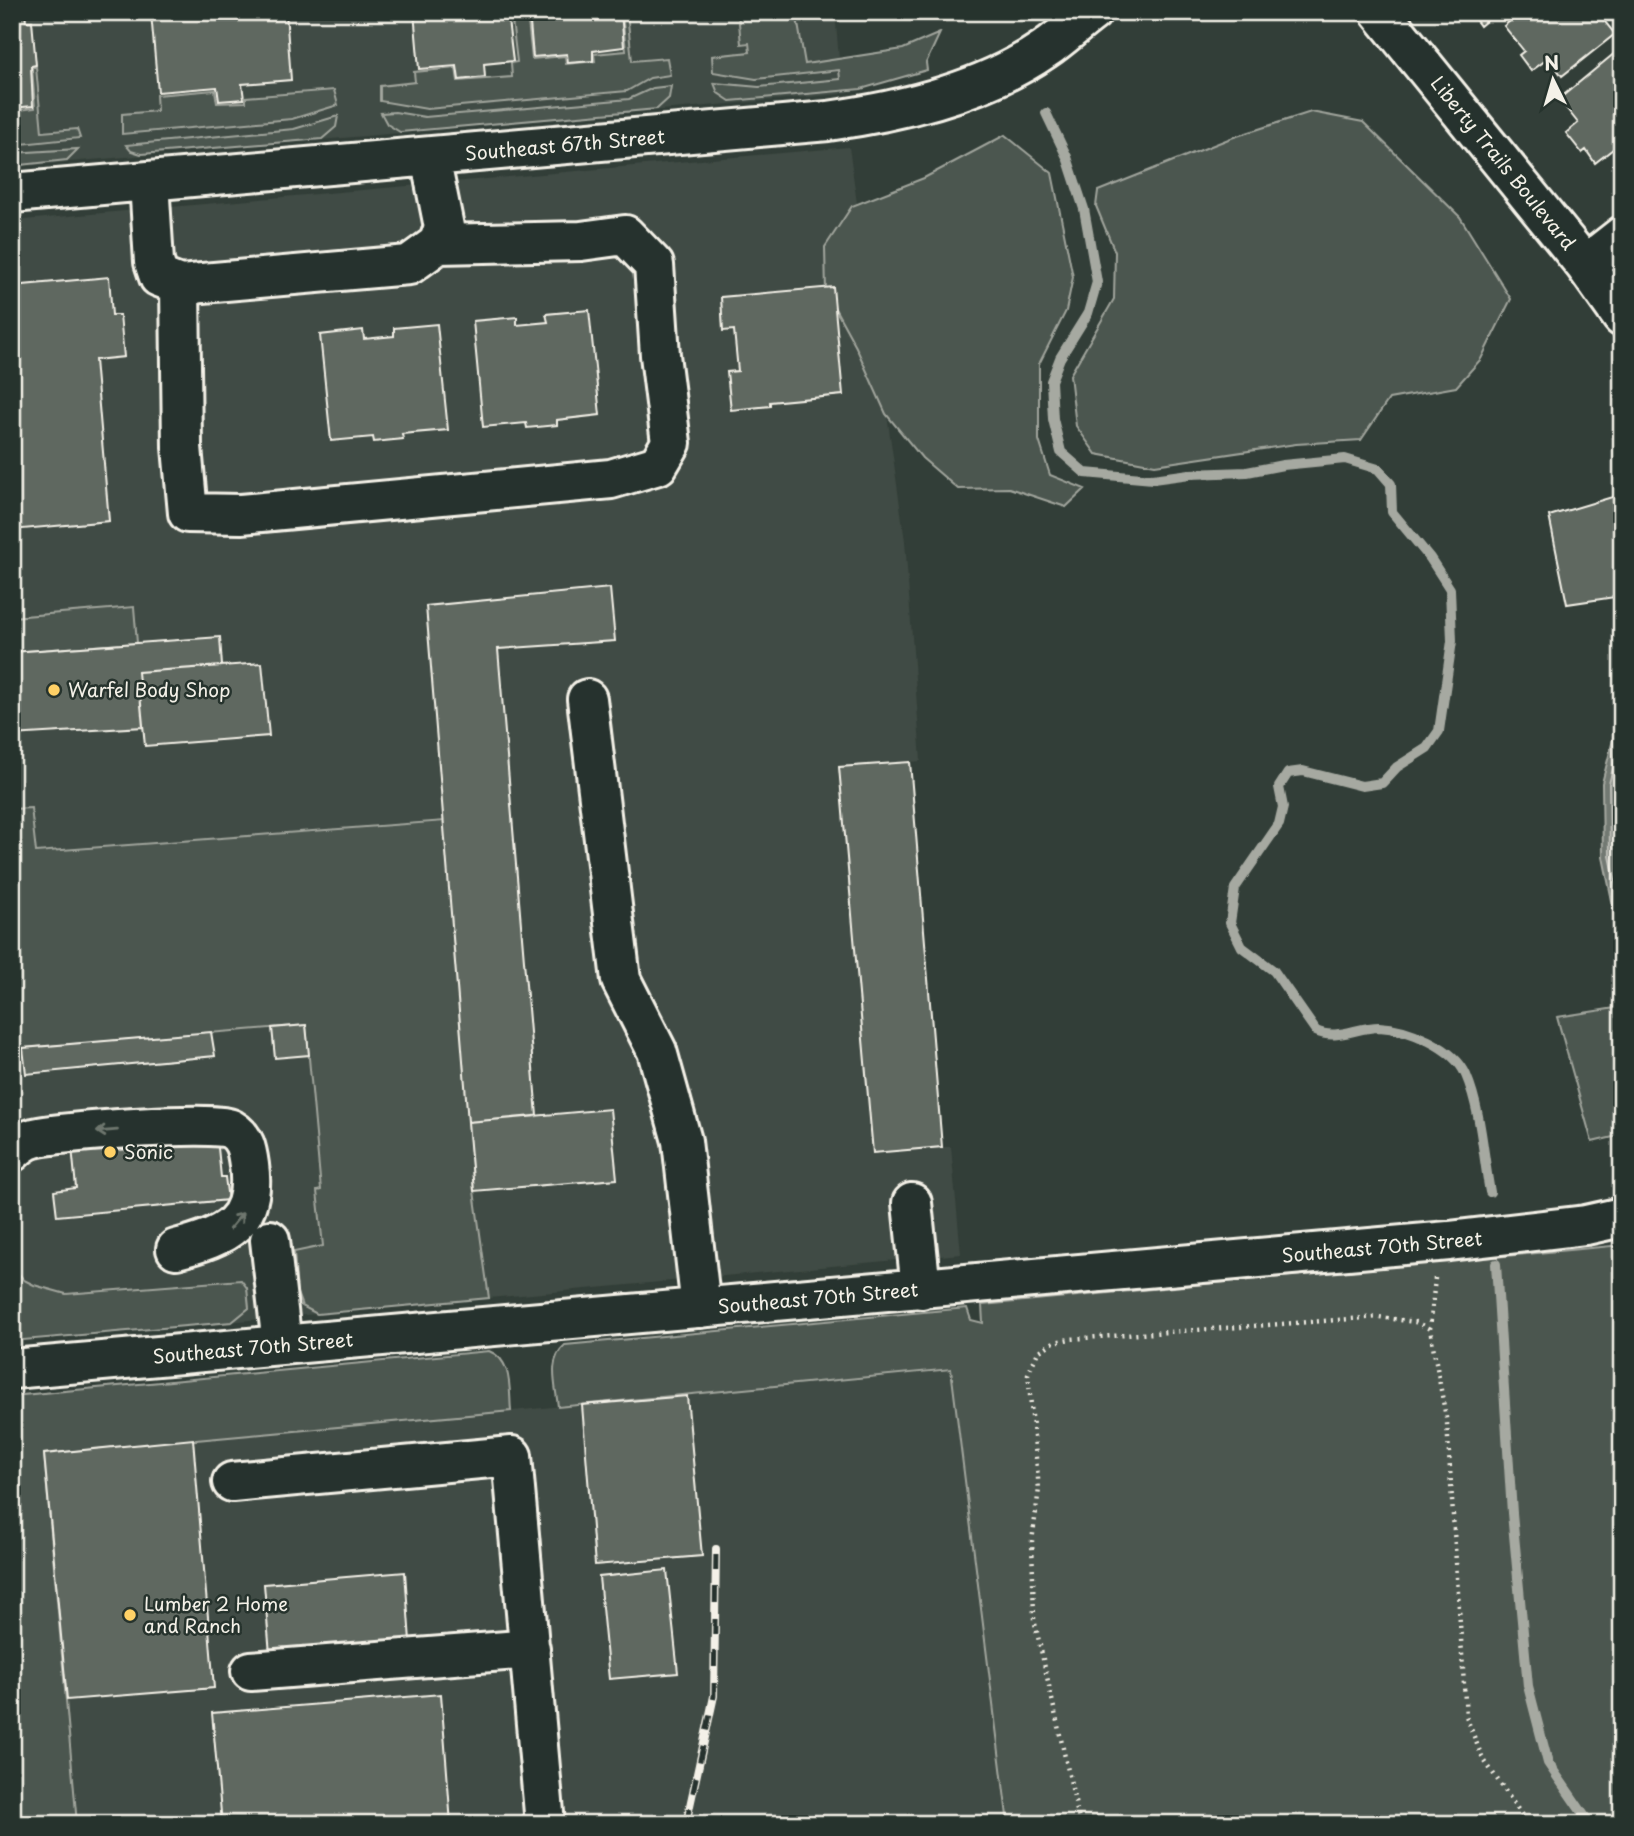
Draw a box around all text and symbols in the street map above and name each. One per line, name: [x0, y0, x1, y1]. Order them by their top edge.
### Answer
north arrow: [1518, 46, 1588, 116]
text: N: [1543, 47, 1560, 77]
street label: Liberty Trails Boulevard: [1425, 69, 1583, 256]
street label: Southeast 67th Street: [464, 121, 666, 167]
place label: Warfel Body Shop: [68, 675, 231, 703]
marker: Warfel Body Shop: [46, 682, 62, 698]
one-way arrow: [96, 1125, 119, 1138]
place label: Sonic: [124, 1137, 173, 1165]
marker: Sonic: [102, 1144, 118, 1160]
one-way arrow: [228, 1212, 244, 1230]
street label: Southeast 70th Street: [1281, 1223, 1484, 1269]
street label: Southeast 70th Street: [717, 1274, 920, 1320]
street label: Southeast 70th Street: [152, 1324, 355, 1370]
place label: Lumber 2 Home and Ranch: [144, 1589, 288, 1639]
marker: Lumber 2 Home and Ranch: [122, 1607, 138, 1623]

